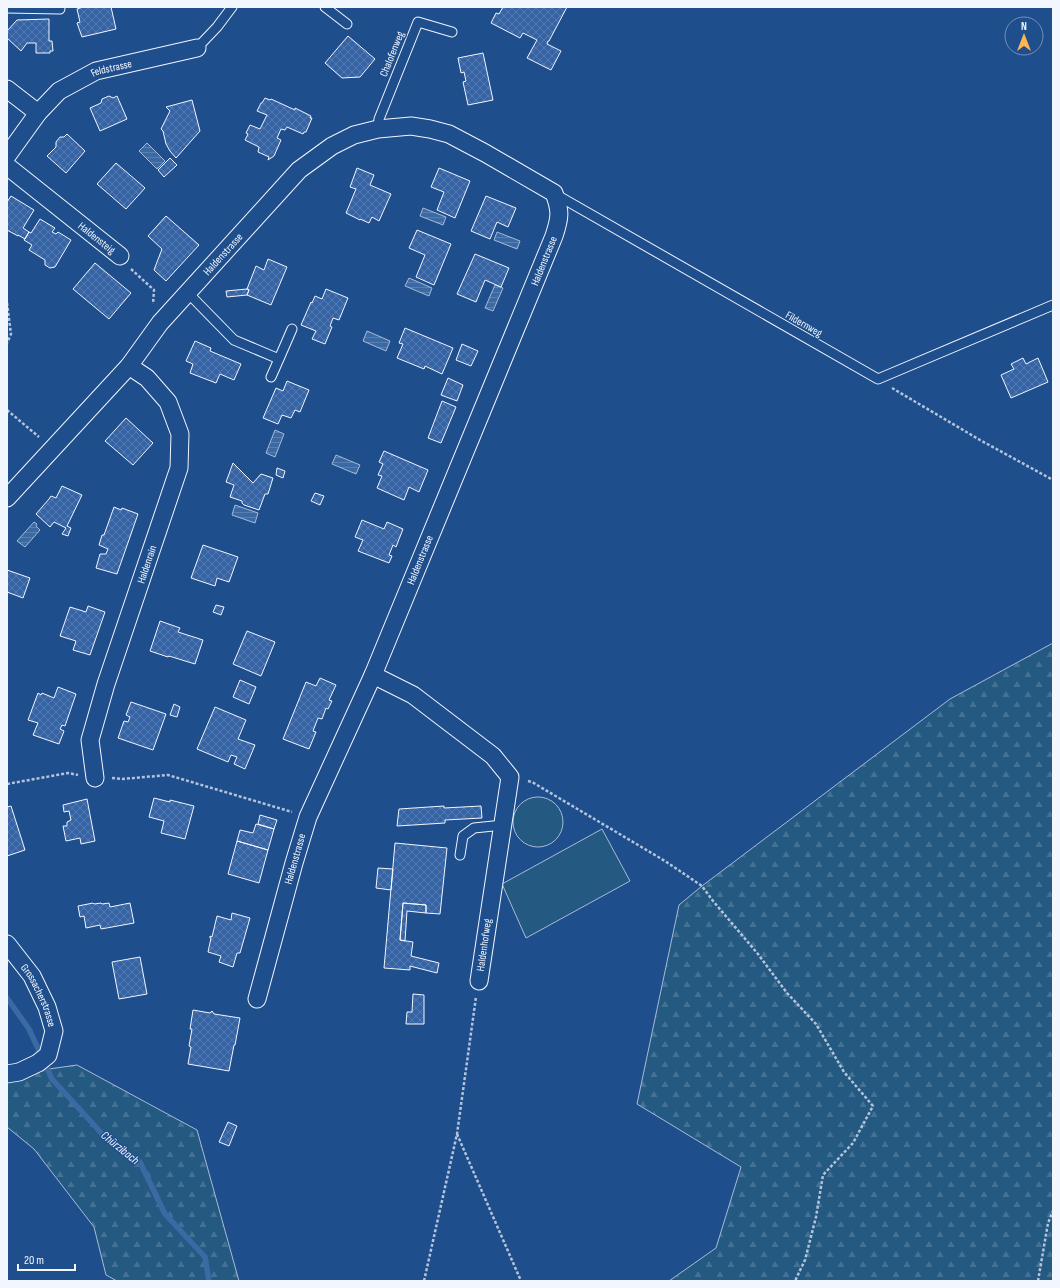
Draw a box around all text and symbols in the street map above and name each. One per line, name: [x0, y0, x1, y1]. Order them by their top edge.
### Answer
north arrow: [1004, 16, 1044, 56]
text: N: [1021, 20, 1027, 33]
street label: Chalofenweg: [377, 29, 407, 79]
street label: Feldstrasse: [88, 57, 133, 79]
street label: Haldensteig: [76, 219, 119, 257]
street label: Haldenstrasse: [200, 230, 245, 278]
street label: Haldenstrasse: [528, 234, 560, 288]
street label: Fildernweg: [783, 308, 825, 340]
street label: Haldenstrasse: [404, 533, 436, 587]
street label: Haldenrain: [134, 543, 159, 585]
street label: Haldenstrasse: [282, 832, 308, 886]
street label: Haldenhofweg: [474, 917, 494, 972]
street label: Grossacherstrasse: [18, 961, 59, 1028]
water label: Chürzibach: [98, 1128, 142, 1168]
scale bar: [18, 1246, 75, 1272]
text: 20 m: [24, 1253, 44, 1268]

